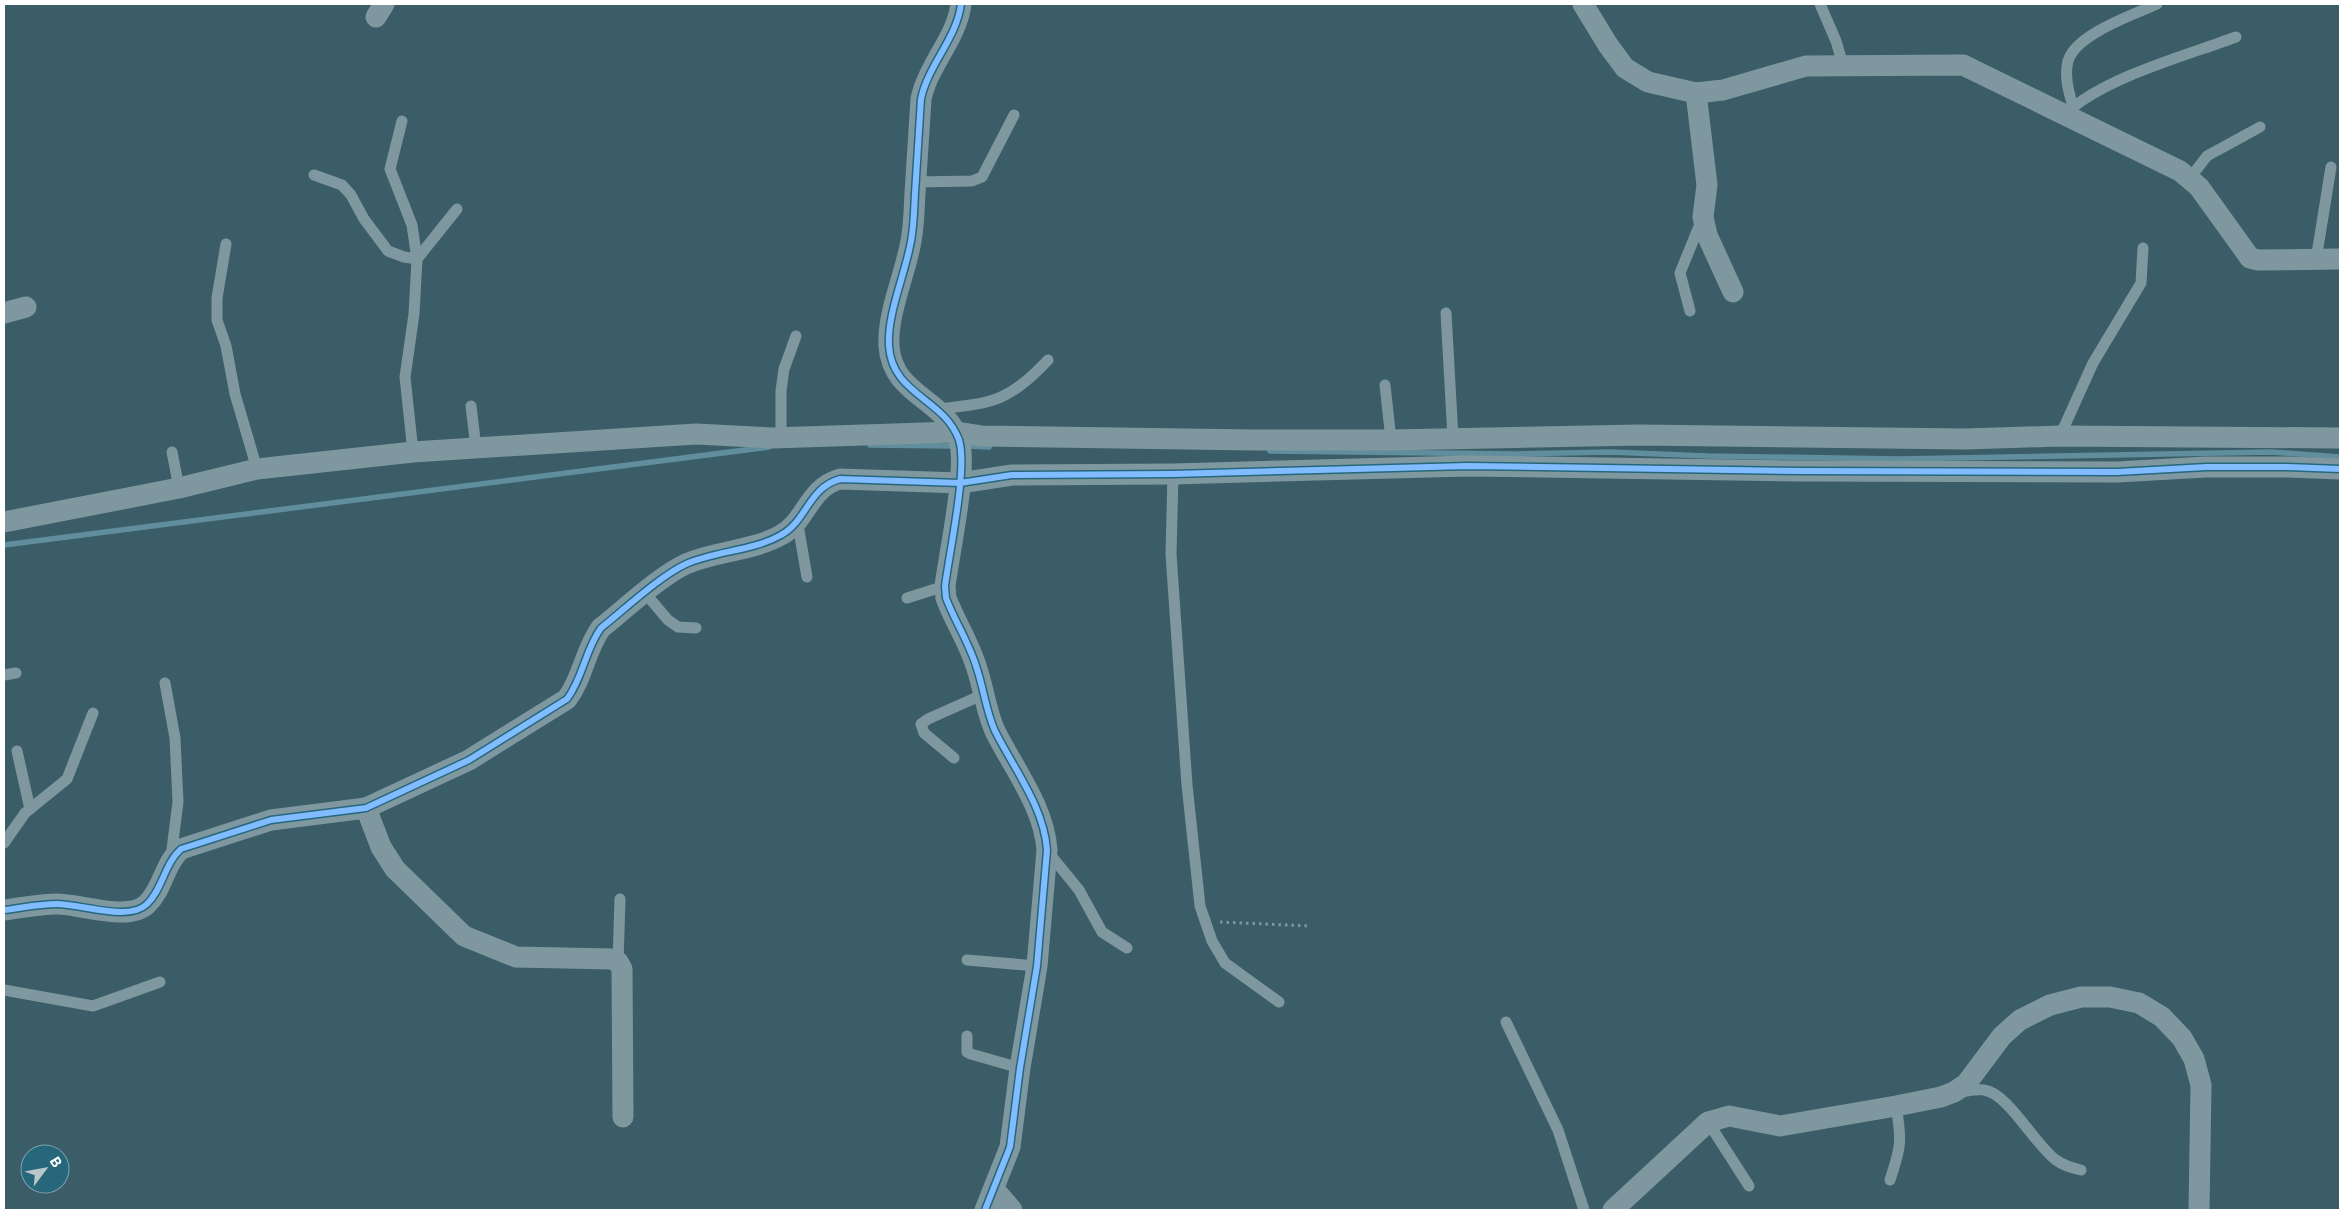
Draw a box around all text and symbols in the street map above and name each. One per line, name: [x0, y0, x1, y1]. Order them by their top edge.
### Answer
north arrow: [20, 1144, 70, 1194]
text: B: [47, 1153, 66, 1170]

